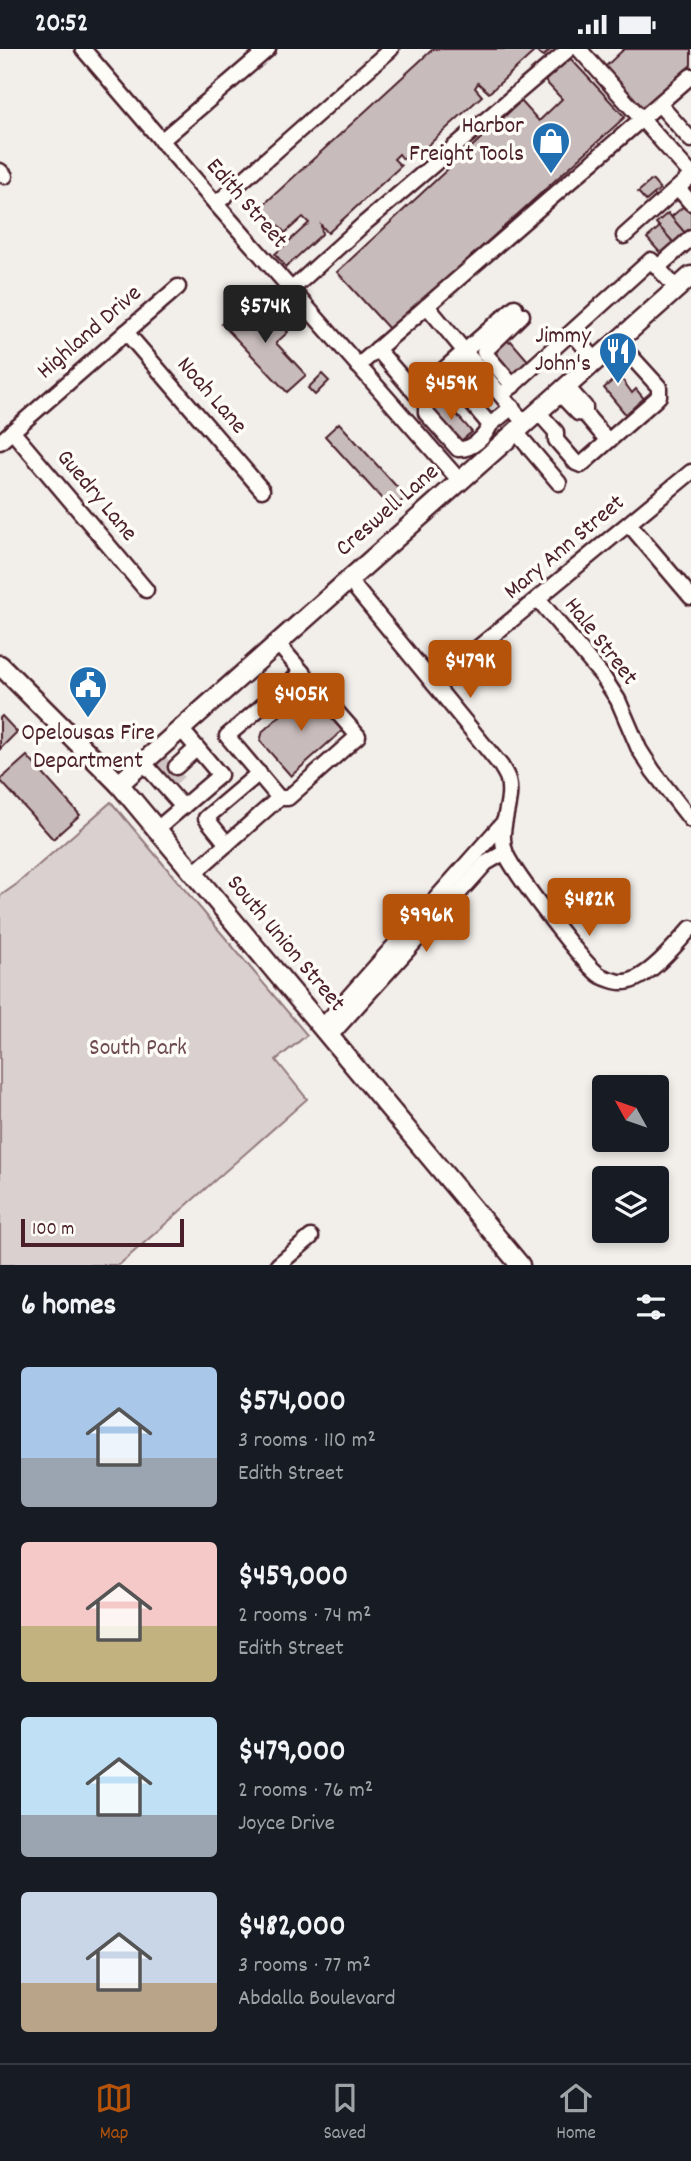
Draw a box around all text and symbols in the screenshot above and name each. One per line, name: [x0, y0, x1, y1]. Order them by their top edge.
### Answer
text: 20:52: [35, 6, 88, 43]
place label: Harbor Freight Tools: [409, 110, 524, 172]
shop icon: Harbor Freight Tools: [530, 120, 572, 175]
street label: Edith Street: [197, 151, 295, 257]
street label: Highland Drive: [30, 278, 150, 388]
pin: $574K: [216, 285, 314, 345]
text: $574K: [239, 291, 291, 324]
place label: Jimmy John's: [535, 320, 592, 382]
restaurant icon: Jimmy John's: [597, 330, 639, 385]
street label: Noah Lane: [168, 350, 254, 442]
pin: $459K: [402, 363, 500, 422]
text: $459K: [424, 368, 478, 401]
street label: Guedry Lane: [47, 443, 145, 549]
street label: Creswell Lane: [329, 456, 447, 566]
street label: Mary Ann Street: [497, 487, 633, 609]
street label: Hale Street: [555, 591, 645, 693]
pin: $479K: [421, 641, 519, 700]
text: $479K: [444, 646, 496, 679]
public building icon: Opelousas Fire Department: [67, 664, 109, 719]
pin: $405K: [252, 673, 350, 733]
text: $405K: [273, 679, 329, 712]
place label: Opelousas Fire Department: [21, 717, 155, 779]
street label: South Union Street: [217, 868, 353, 1020]
pin: $482K: [540, 879, 638, 938]
text: $482K: [563, 884, 615, 917]
pin: $996K: [377, 895, 475, 954]
text: $996K: [399, 900, 453, 933]
park label: South Park: [89, 1032, 187, 1066]
north arrow: [592, 1075, 668, 1151]
map controls: [592, 1075, 669, 1243]
button: layers: [592, 1166, 669, 1243]
scale bar: [21, 1216, 184, 1248]
text: 100 m: [32, 1217, 74, 1244]
text: 6 homes: [21, 1286, 116, 1329]
icon: filters: [632, 1288, 670, 1326]
text: $574,000: [238, 1382, 346, 1425]
icon: home: [77, 1395, 161, 1479]
text: 3 rooms · 110 m²: [238, 1425, 376, 1458]
text: Edith Street: [238, 1458, 344, 1491]
text: $459,000: [238, 1557, 348, 1600]
icon: home: [77, 1570, 161, 1654]
text: 2 rooms · 74 m²: [238, 1600, 371, 1633]
text: Edith Street: [238, 1633, 344, 1666]
text: $479,000: [238, 1732, 346, 1775]
icon: home: [77, 1745, 161, 1829]
text: 2 rooms · 76 m²: [238, 1775, 373, 1808]
text: Joyce Drive: [238, 1808, 335, 1841]
text: $482,000: [238, 1907, 346, 1950]
icon: home: [77, 1920, 161, 2004]
text: 3 rooms · 77 m²: [238, 1950, 371, 1983]
text: Abdalla Boulevard: [238, 1983, 395, 2016]
tab: Map: [95, 2079, 133, 2148]
tab: Saved: [323, 2079, 366, 2148]
tab: Home: [556, 2079, 596, 2148]

